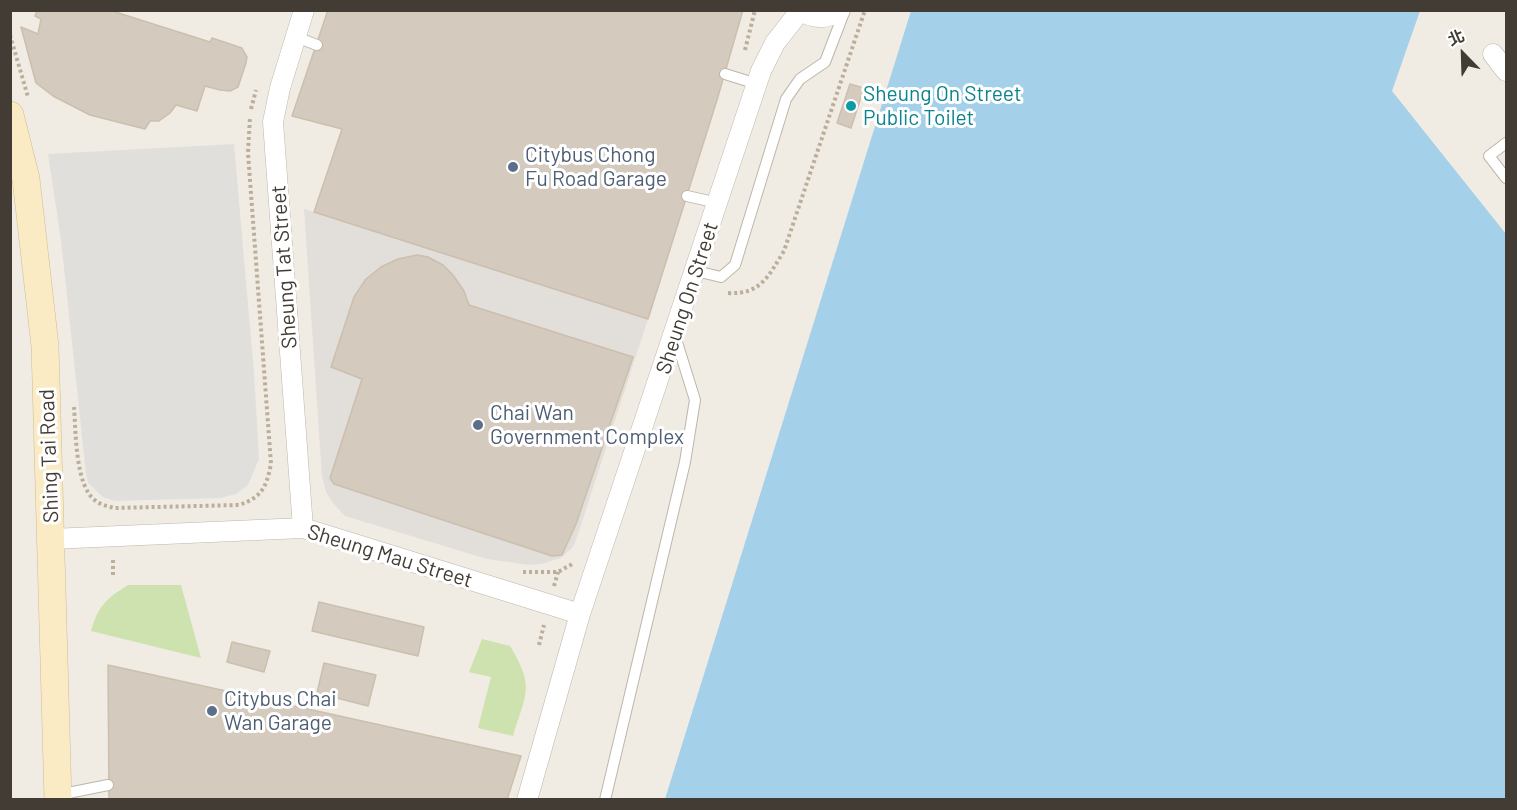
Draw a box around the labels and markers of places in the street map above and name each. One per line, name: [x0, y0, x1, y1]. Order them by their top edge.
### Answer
place label: Sheung On Street Public Toilet: [863, 81, 1022, 131]
marker: Sheung On Street Public Toilet: [844, 99, 858, 113]
place label: Citybus Chong Fu Road Garage: [525, 142, 667, 192]
marker: Citybus Chong Fu Road Garage: [506, 160, 520, 174]
place label: Chai Wan Government Complex: [490, 400, 684, 450]
marker: Chai Wan Government Complex: [471, 418, 485, 432]
place label: Citybus Chai Wan Garage: [224, 686, 337, 736]
marker: Citybus Chai Wan Garage: [205, 704, 219, 718]

